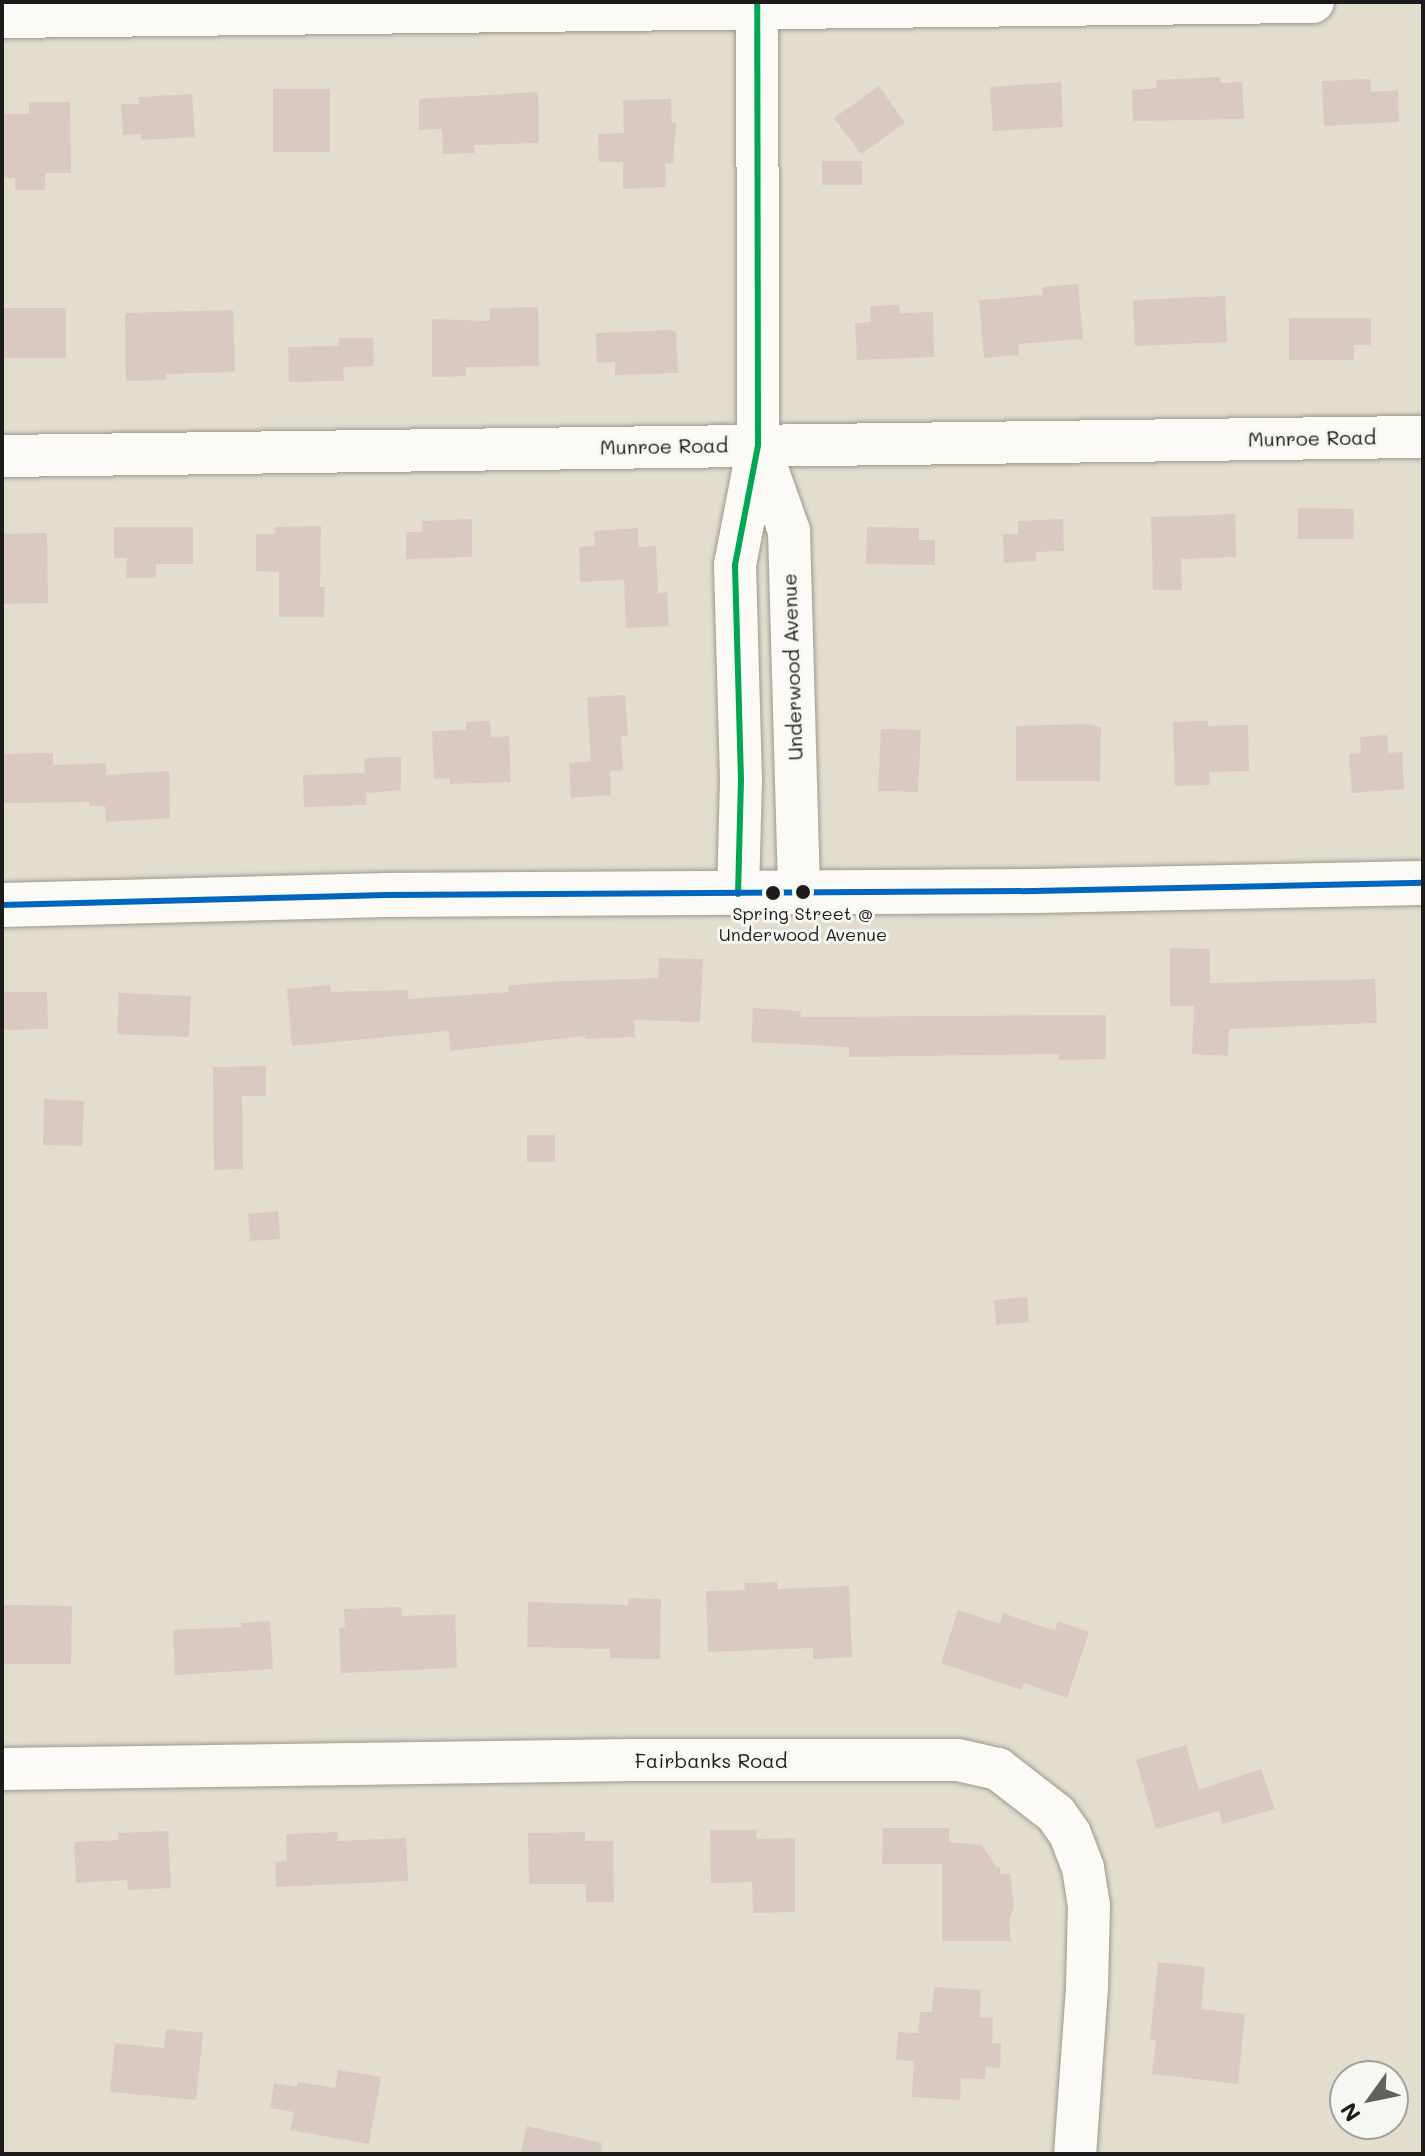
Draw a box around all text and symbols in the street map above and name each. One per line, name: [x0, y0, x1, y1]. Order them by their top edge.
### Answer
street label: Munroe Road: [1248, 425, 1376, 451]
street label: Munroe Road: [600, 433, 728, 459]
street label: Underwood Avenue: [777, 573, 807, 761]
marker: Spring Street @ Underwood Avenue: [795, 884, 811, 900]
unlabelled marker: [765, 885, 781, 901]
place label: Spring Street @ Underwood Avenue: [719, 903, 887, 946]
street label: Fairbanks Road: [635, 1748, 787, 1772]
north arrow: [1329, 2060, 1409, 2140]
text: N: [1333, 2097, 1367, 2127]

